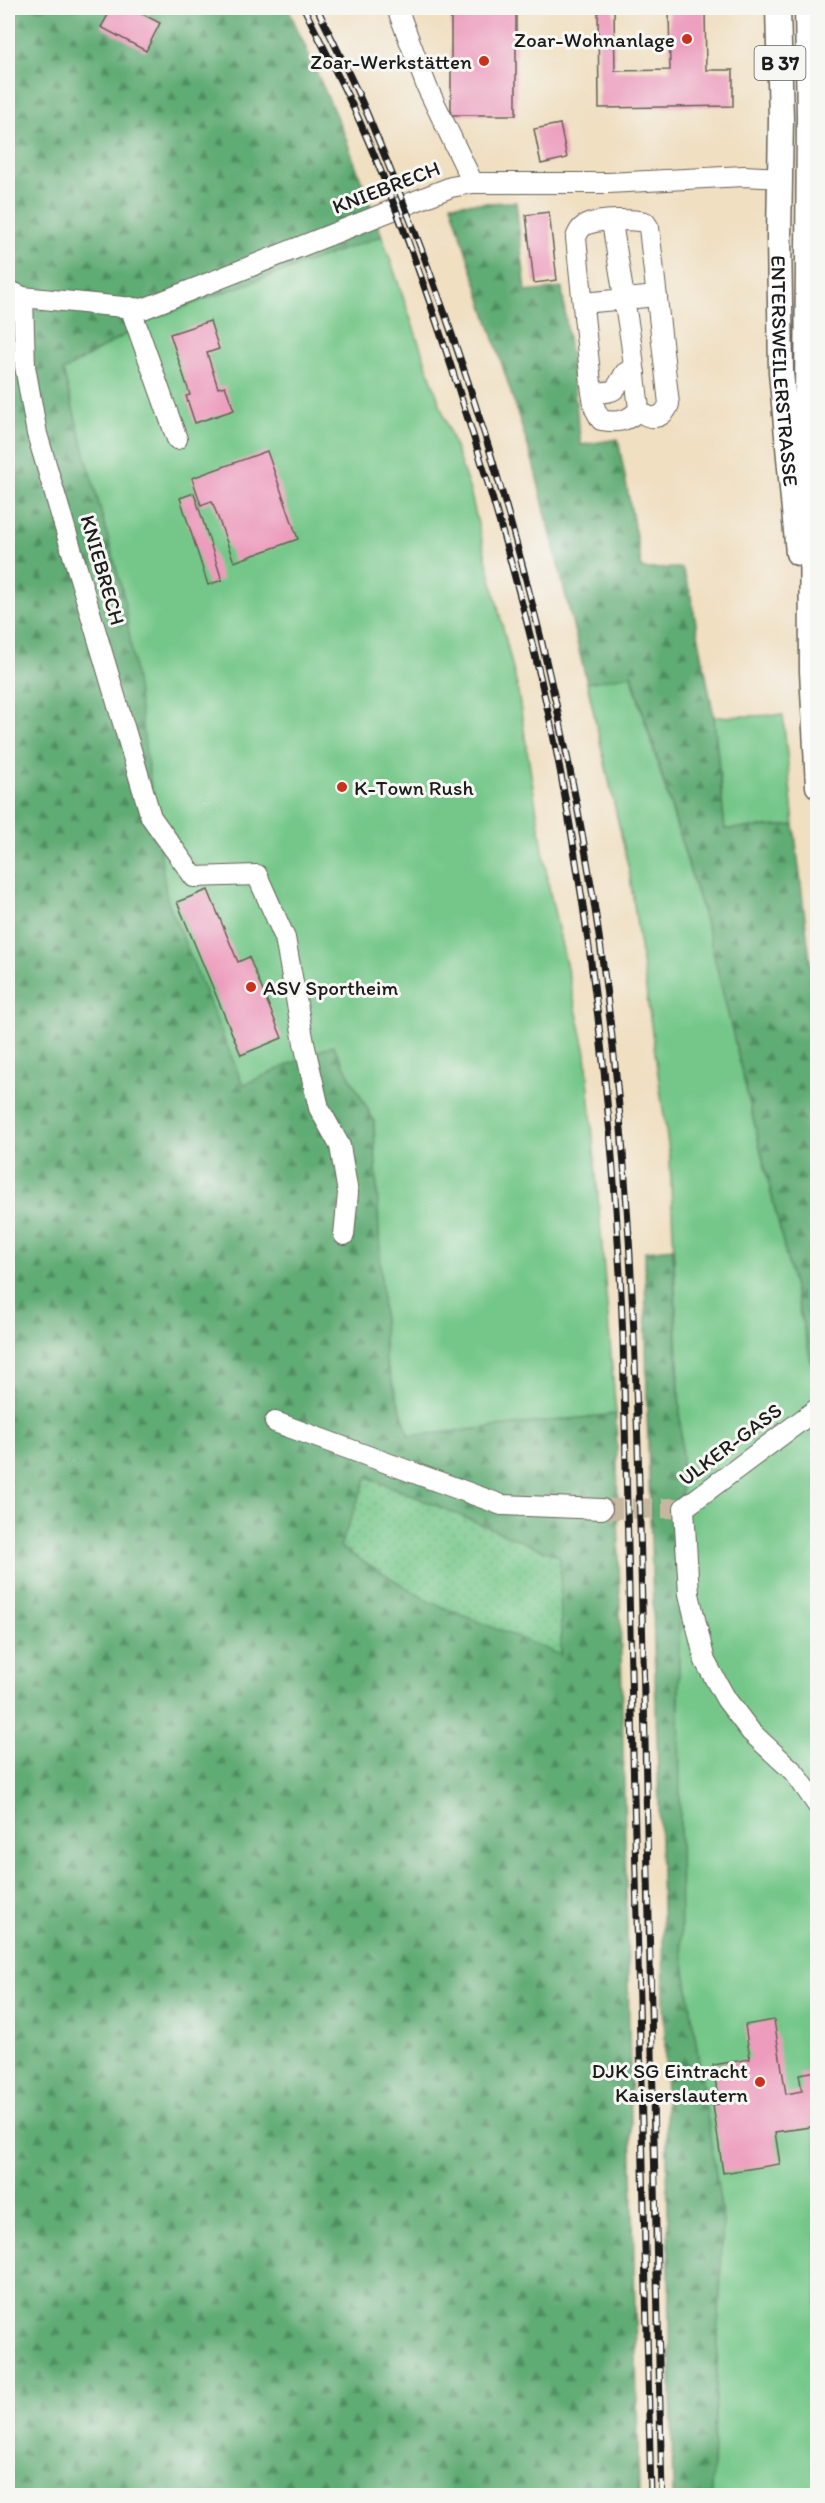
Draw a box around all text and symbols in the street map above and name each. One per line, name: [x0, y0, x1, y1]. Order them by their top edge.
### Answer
place label: Zoar-Wohnanlage: [514, 27, 675, 52]
marker: Zoar-Wohnanlage: [680, 32, 694, 46]
road number: B 37: [754, 46, 806, 80]
place label: Zoar-Werkstätten: [310, 49, 472, 74]
marker: Zoar-Werkstätten: [477, 54, 491, 68]
street label: KNIEBRECH: [329, 155, 443, 219]
street label: ENTERSWEILERSTRASSE: [767, 255, 804, 487]
street label: KNIEBRECH: [75, 512, 131, 628]
place label: K-Town Rush: [354, 775, 474, 800]
marker: K-Town Rush: [335, 780, 349, 794]
place label: ASV Sportheim: [263, 975, 398, 1000]
marker: ASV Sportheim: [244, 980, 258, 994]
street label: ULKER-GASS: [674, 1397, 786, 1491]
place label: DJK SG Eintracht Kaiserslautern: [591, 2058, 748, 2107]
marker: DJK SG Eintracht Kaiserslautern: [753, 2075, 767, 2089]

